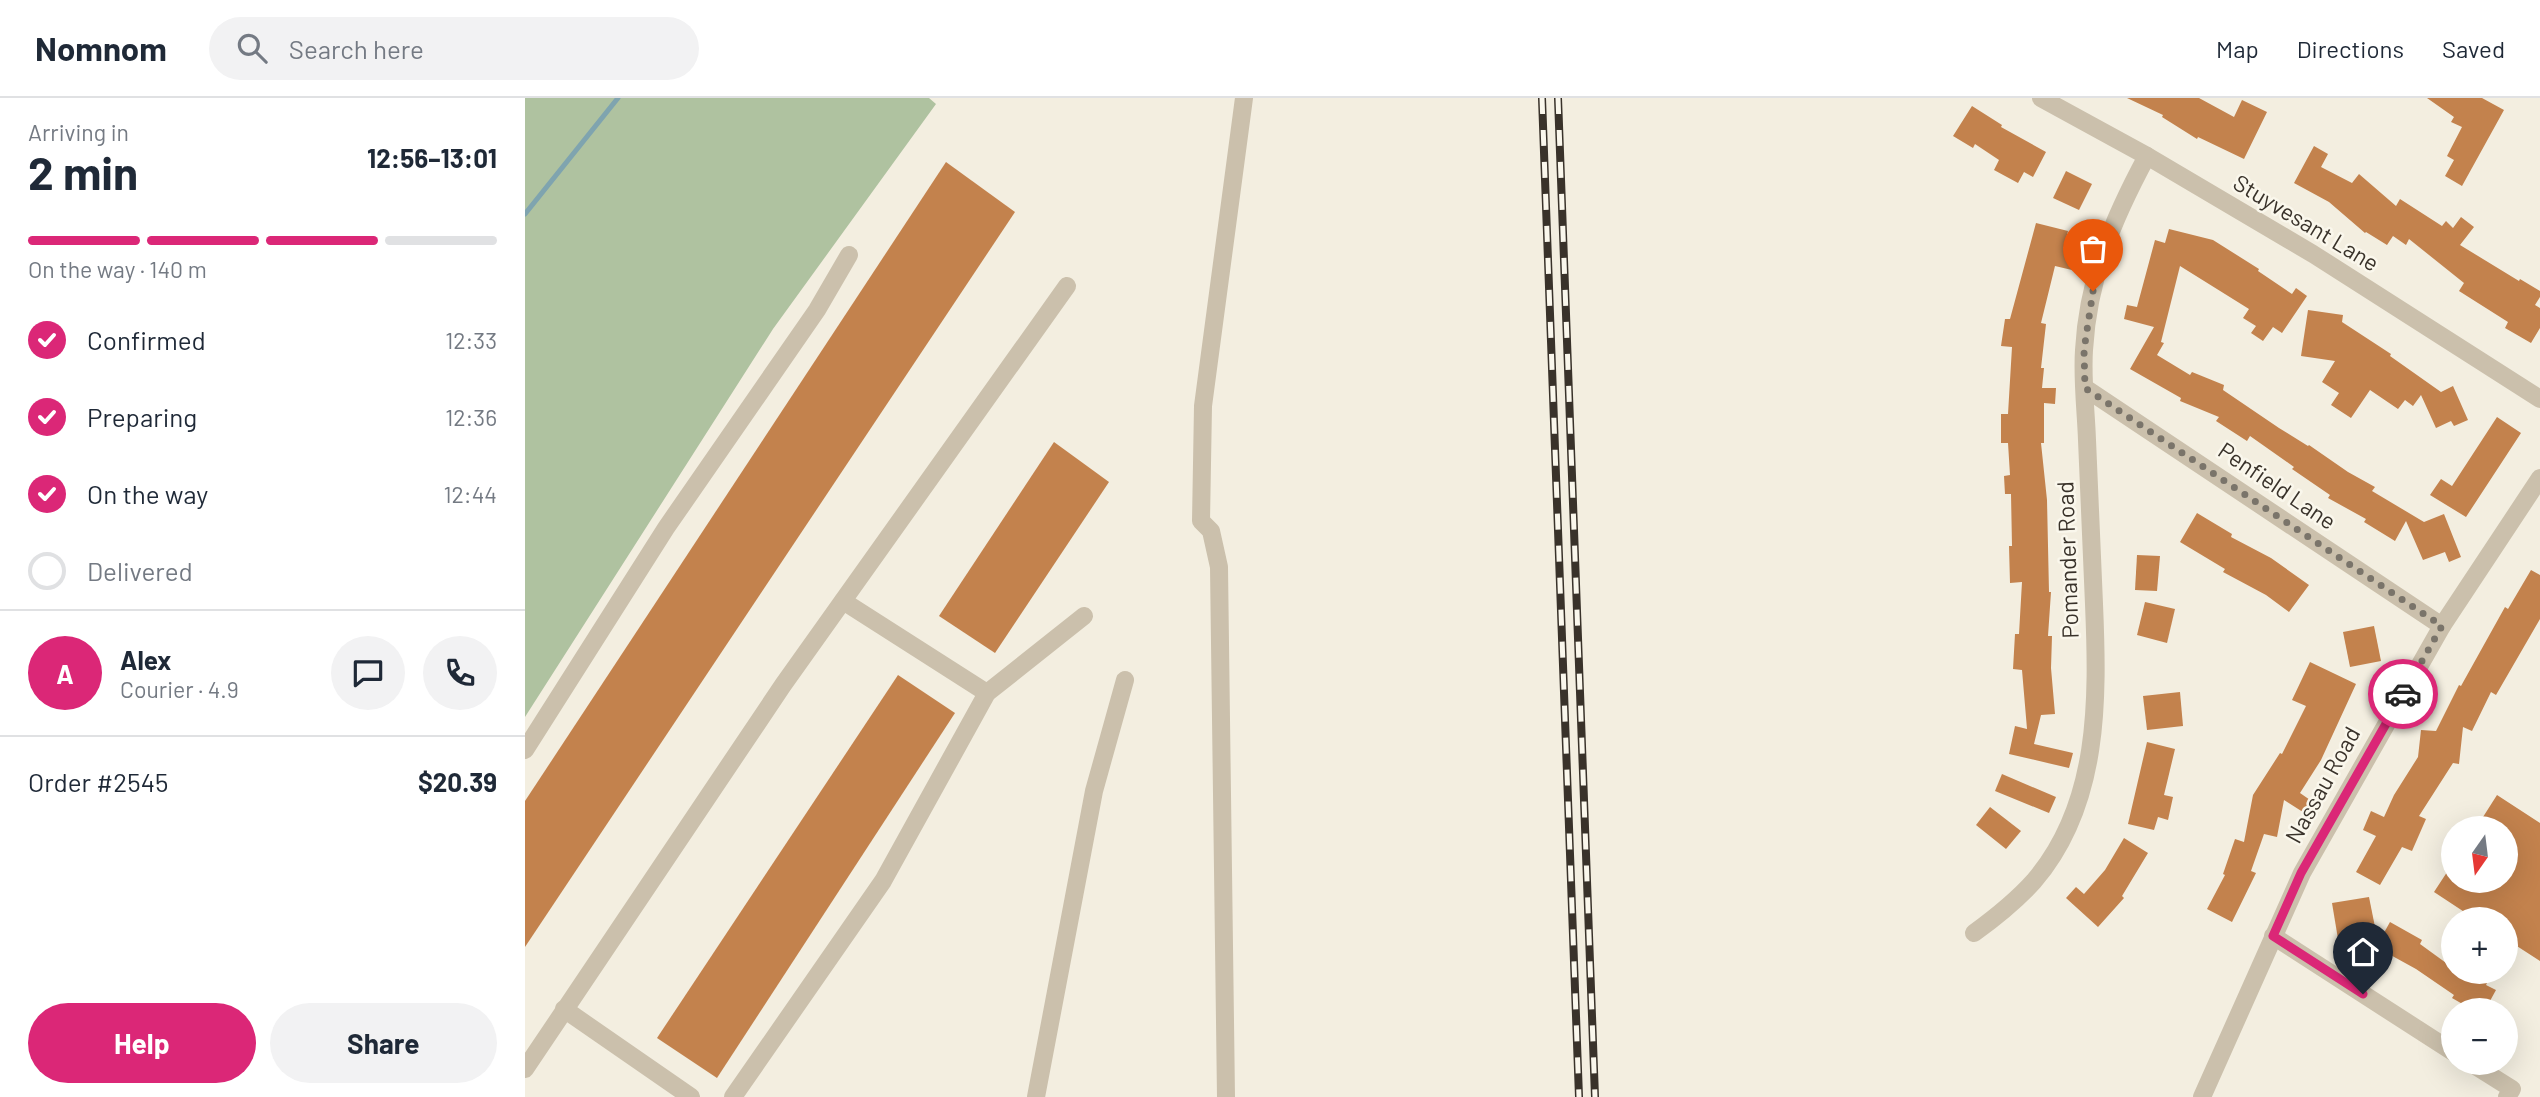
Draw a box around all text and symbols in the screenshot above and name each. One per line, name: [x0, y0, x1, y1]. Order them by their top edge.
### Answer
search box: [209, 17, 699, 80]
text: Nomnom: [35, 28, 167, 68]
icon: search: [233, 29, 271, 67]
text: Search here: [289, 33, 424, 64]
text: Map: [2216, 34, 2259, 63]
text: Directions: [2297, 34, 2404, 63]
text: Saved: [2442, 34, 2505, 63]
text: Arriving in: [28, 118, 129, 146]
text: 12:56–13:01: [367, 142, 497, 173]
text: 2 min: [28, 144, 138, 199]
street label: Stuyvesant Lane: [2229, 168, 2384, 277]
pin: [2063, 219, 2123, 291]
icon: bag: [2074, 230, 2112, 268]
text: On the way · 140 m: [28, 255, 207, 283]
icon: check: [28, 321, 66, 359]
text: Confirmed: [87, 324, 206, 355]
text: 12:33: [445, 326, 497, 354]
icon: check: [28, 398, 66, 436]
text: Preparing: [87, 401, 197, 432]
text: 12:36: [445, 403, 497, 431]
street label: Penfield Lane: [2213, 436, 2342, 535]
icon: check: [28, 475, 66, 513]
text: On the way: [87, 478, 208, 509]
text: 12:44: [443, 480, 497, 508]
street label: Pomander Road: [2050, 481, 2084, 639]
text: Delivered: [87, 555, 193, 586]
button: chat: [331, 636, 405, 710]
button: phone: [423, 636, 497, 710]
text: Alex: [120, 644, 171, 675]
text: A: [56, 658, 74, 689]
courier: [2368, 659, 2438, 729]
text: Courier · 4.9: [120, 675, 239, 703]
icon: car: [2384, 675, 2422, 713]
street label: Nassau Road: [2279, 721, 2366, 848]
text: Order #2545: [28, 766, 168, 797]
text: $20.39: [418, 766, 497, 797]
north arrow: [2441, 816, 2518, 892]
map controls: [2441, 816, 2518, 1075]
button: +: [2441, 907, 2518, 984]
pin: [2333, 922, 2393, 994]
icon: home: [2344, 933, 2382, 971]
button: −: [2441, 998, 2518, 1075]
button: Help: [28, 1003, 256, 1083]
button: Share: [270, 1003, 497, 1083]

